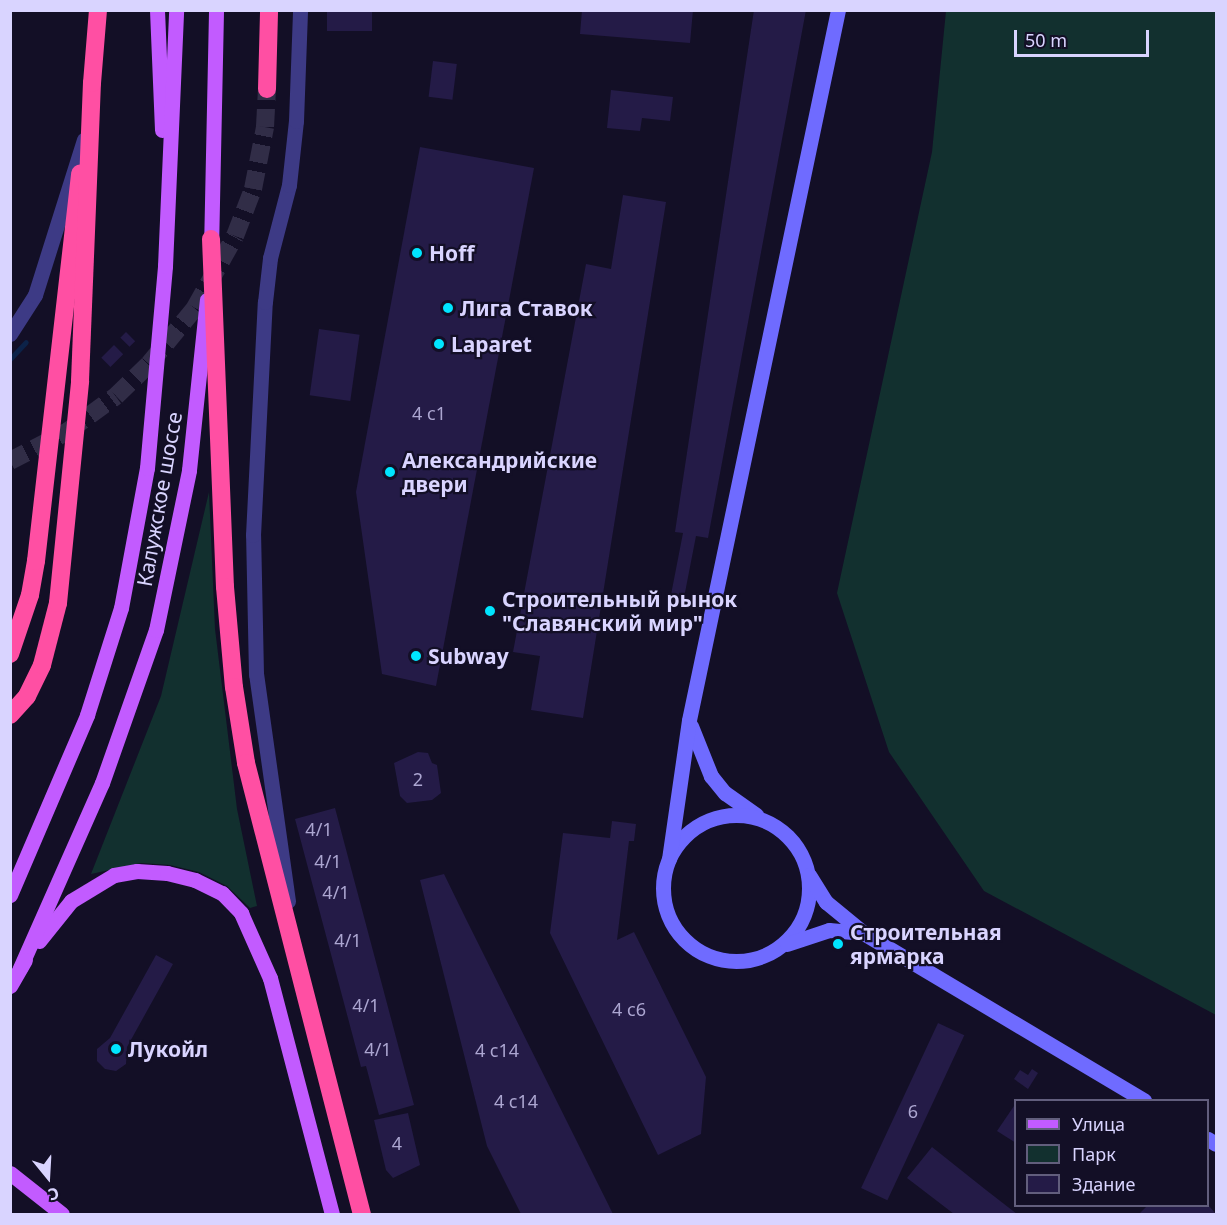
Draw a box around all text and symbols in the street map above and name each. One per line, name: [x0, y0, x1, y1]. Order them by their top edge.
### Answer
scale bar: [1017, 18, 1152, 56]
text: 50 m: [1025, 28, 1067, 52]
place label: Hoff: [429, 240, 474, 266]
marker: Hoff: [410, 246, 424, 260]
place label: Лига Ставок: [460, 295, 593, 321]
marker: Лига Ставок: [441, 301, 455, 315]
place label: Laparet: [451, 331, 532, 357]
marker: Laparet: [432, 337, 446, 351]
house number: 4 с1: [412, 402, 446, 424]
street label: Калужское шоссе: [131, 410, 187, 588]
place label: Александрийские двери: [402, 447, 597, 497]
marker: Александрийские двери: [383, 465, 397, 479]
place label: Строительный рынок "Славянский мир": [502, 586, 737, 636]
marker: Строительный рынок "Славянский мир": [483, 604, 497, 618]
place label: Subway: [428, 643, 509, 669]
marker: Subway: [409, 649, 423, 663]
house number: 2: [413, 768, 423, 790]
house number: 4/1: [305, 818, 333, 840]
house number: 4/1: [314, 850, 342, 872]
house number: 4/1: [322, 881, 350, 903]
place label: Строительная ярмарка: [850, 919, 1002, 969]
house number: 4/1: [334, 929, 362, 951]
marker: Строительная ярмарка: [831, 937, 845, 951]
house number: 4/1: [352, 994, 380, 1016]
house number: 4 с6: [612, 998, 646, 1020]
place label: Лукойл: [128, 1036, 208, 1062]
house number: 4/1: [364, 1038, 392, 1060]
house number: 4 c14: [475, 1039, 519, 1061]
marker: Лукойл: [109, 1042, 123, 1056]
house number: 4 c14: [494, 1090, 538, 1112]
legend: [1014, 1099, 1209, 1207]
house number: 6: [908, 1100, 918, 1122]
text: Улица: [1072, 1112, 1125, 1136]
house number: 4: [392, 1132, 402, 1154]
text: Парк: [1072, 1142, 1116, 1166]
north arrow: [18, 1147, 78, 1207]
text: Здание: [1072, 1172, 1135, 1196]
text: С: [45, 1182, 62, 1206]

